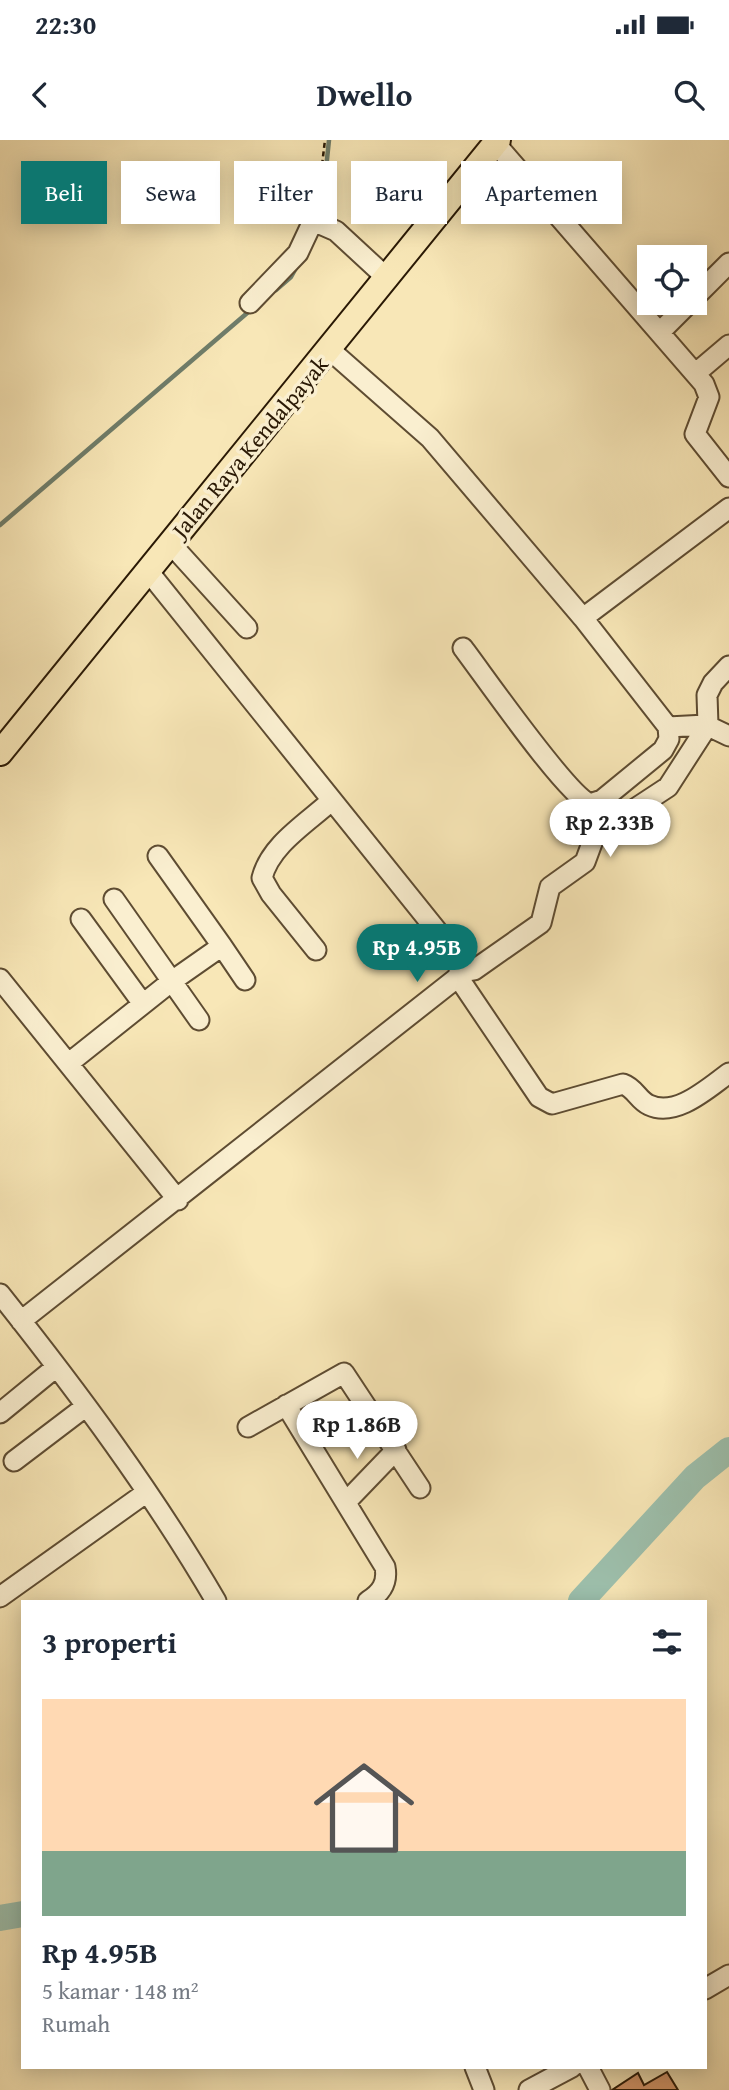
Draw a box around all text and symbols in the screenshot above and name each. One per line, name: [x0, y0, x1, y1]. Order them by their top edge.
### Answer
text: 22:30: [35, 5, 96, 44]
text: Dwello: [317, 71, 412, 118]
icon: back: [21, 76, 59, 114]
icon: search: [670, 76, 708, 114]
chip: Beli: [21, 161, 107, 224]
chip: Sewa: [121, 161, 220, 224]
chip: Filter: [234, 161, 337, 224]
chip: Baru: [351, 161, 447, 224]
chip: Apartemen: [461, 161, 622, 224]
map controls: [637, 245, 707, 315]
button: locate: [637, 245, 707, 315]
street label: Jalan Raya Kendalpayak: [162, 348, 336, 547]
pin: Rp 2.33B: [538, 800, 682, 859]
text: Rp 2.33B: [566, 805, 654, 838]
pin: Rp 4.95B: [345, 924, 489, 984]
text: Rp 4.95B: [373, 930, 461, 963]
pin: Rp 1.86B: [285, 1402, 429, 1461]
text: Rp 1.86B: [313, 1407, 401, 1440]
text: 3 properti: [42, 1620, 177, 1664]
icon: filters: [648, 1623, 686, 1661]
icon: home: [301, 1745, 427, 1871]
text: Rp 4.95B: [42, 1930, 158, 1974]
text: 5 kamar · 148 m²: [42, 1974, 199, 2007]
text: Rumah: [42, 2007, 110, 2040]

